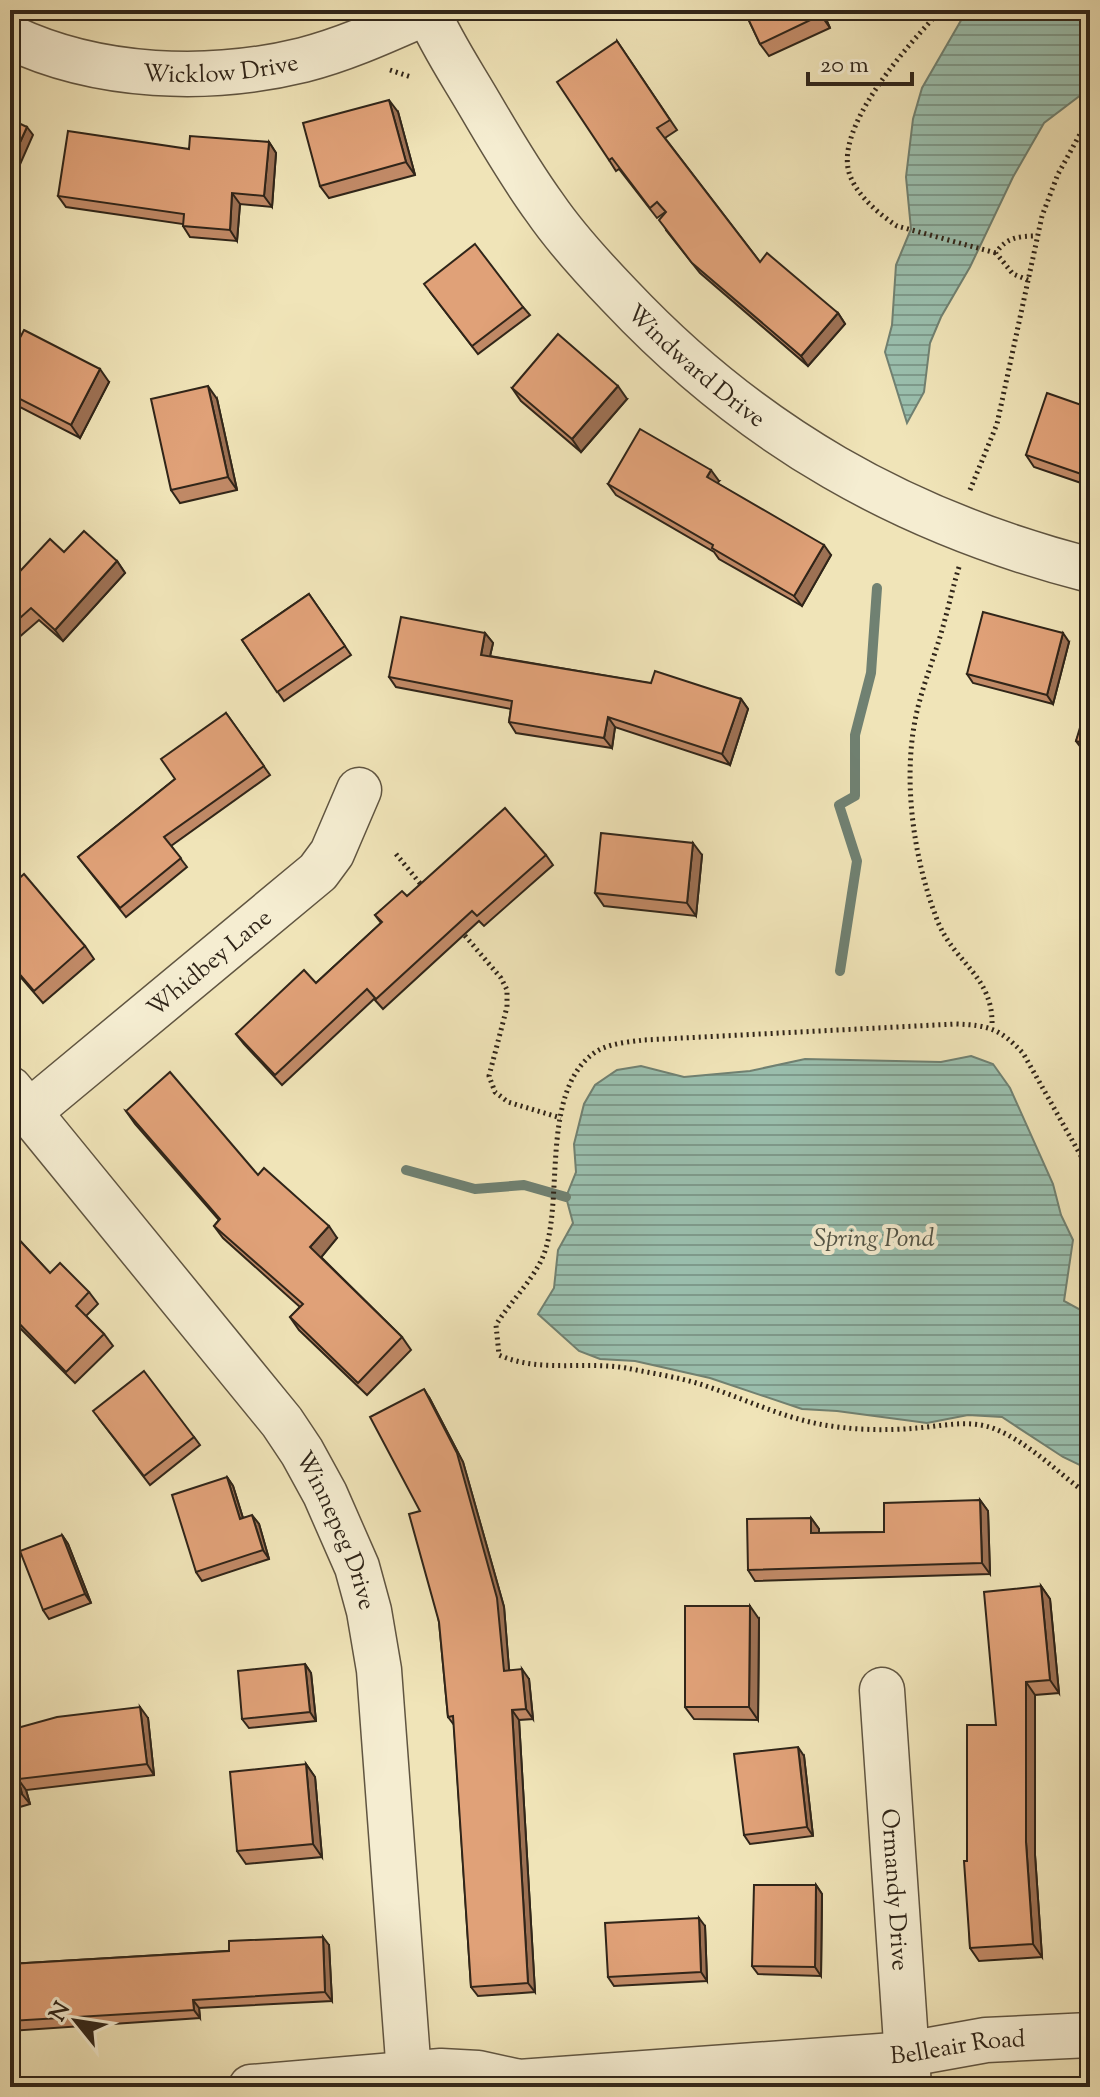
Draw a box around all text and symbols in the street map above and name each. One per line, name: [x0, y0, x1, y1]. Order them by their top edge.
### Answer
scale bar: [808, 36, 912, 86]
street label: Wicklow Drive: [142, 47, 302, 93]
text: 20 m: [820, 49, 869, 83]
street label: Windward Drive: [618, 298, 772, 437]
street label: Whidbey Lane: [141, 902, 280, 1026]
water label: Spring Pond: [813, 1221, 935, 1258]
street label: Winnepeg Drive: [286, 1446, 383, 1614]
street label: Ormandy Drive: [871, 1807, 916, 1972]
north arrow: [36, 1981, 116, 2061]
text: N: [43, 1997, 80, 2028]
street label: Belleair Road: [889, 2023, 1027, 2074]

